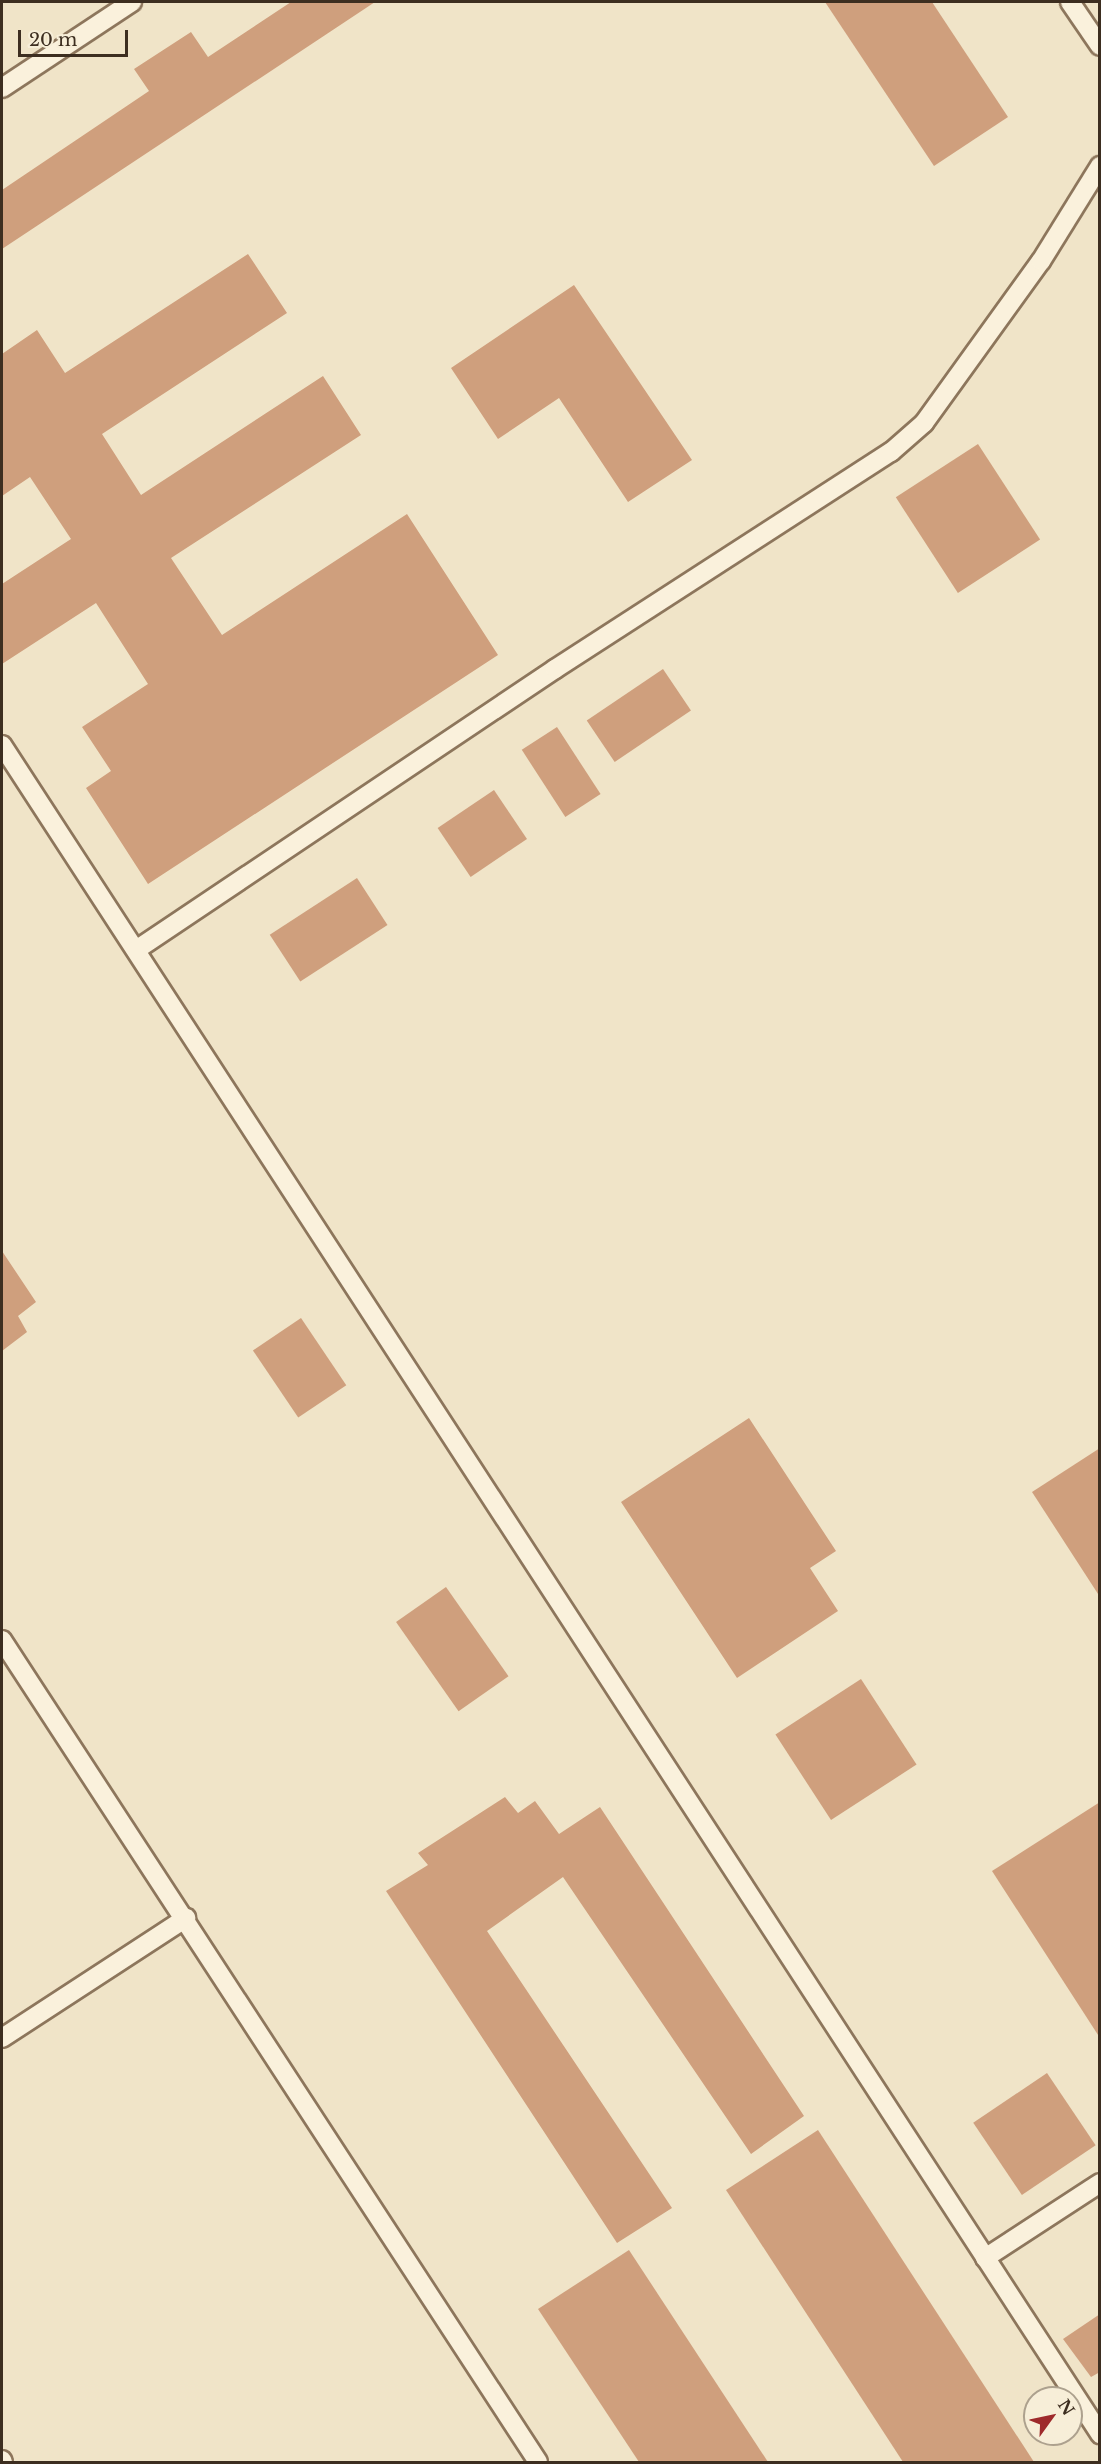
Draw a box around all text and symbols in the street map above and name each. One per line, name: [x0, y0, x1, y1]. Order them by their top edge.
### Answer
scale bar: [21, 18, 130, 56]
text: 20 m: [29, 29, 77, 51]
north arrow: [1023, 2386, 1083, 2446]
text: N: [1054, 2396, 1079, 2419]

